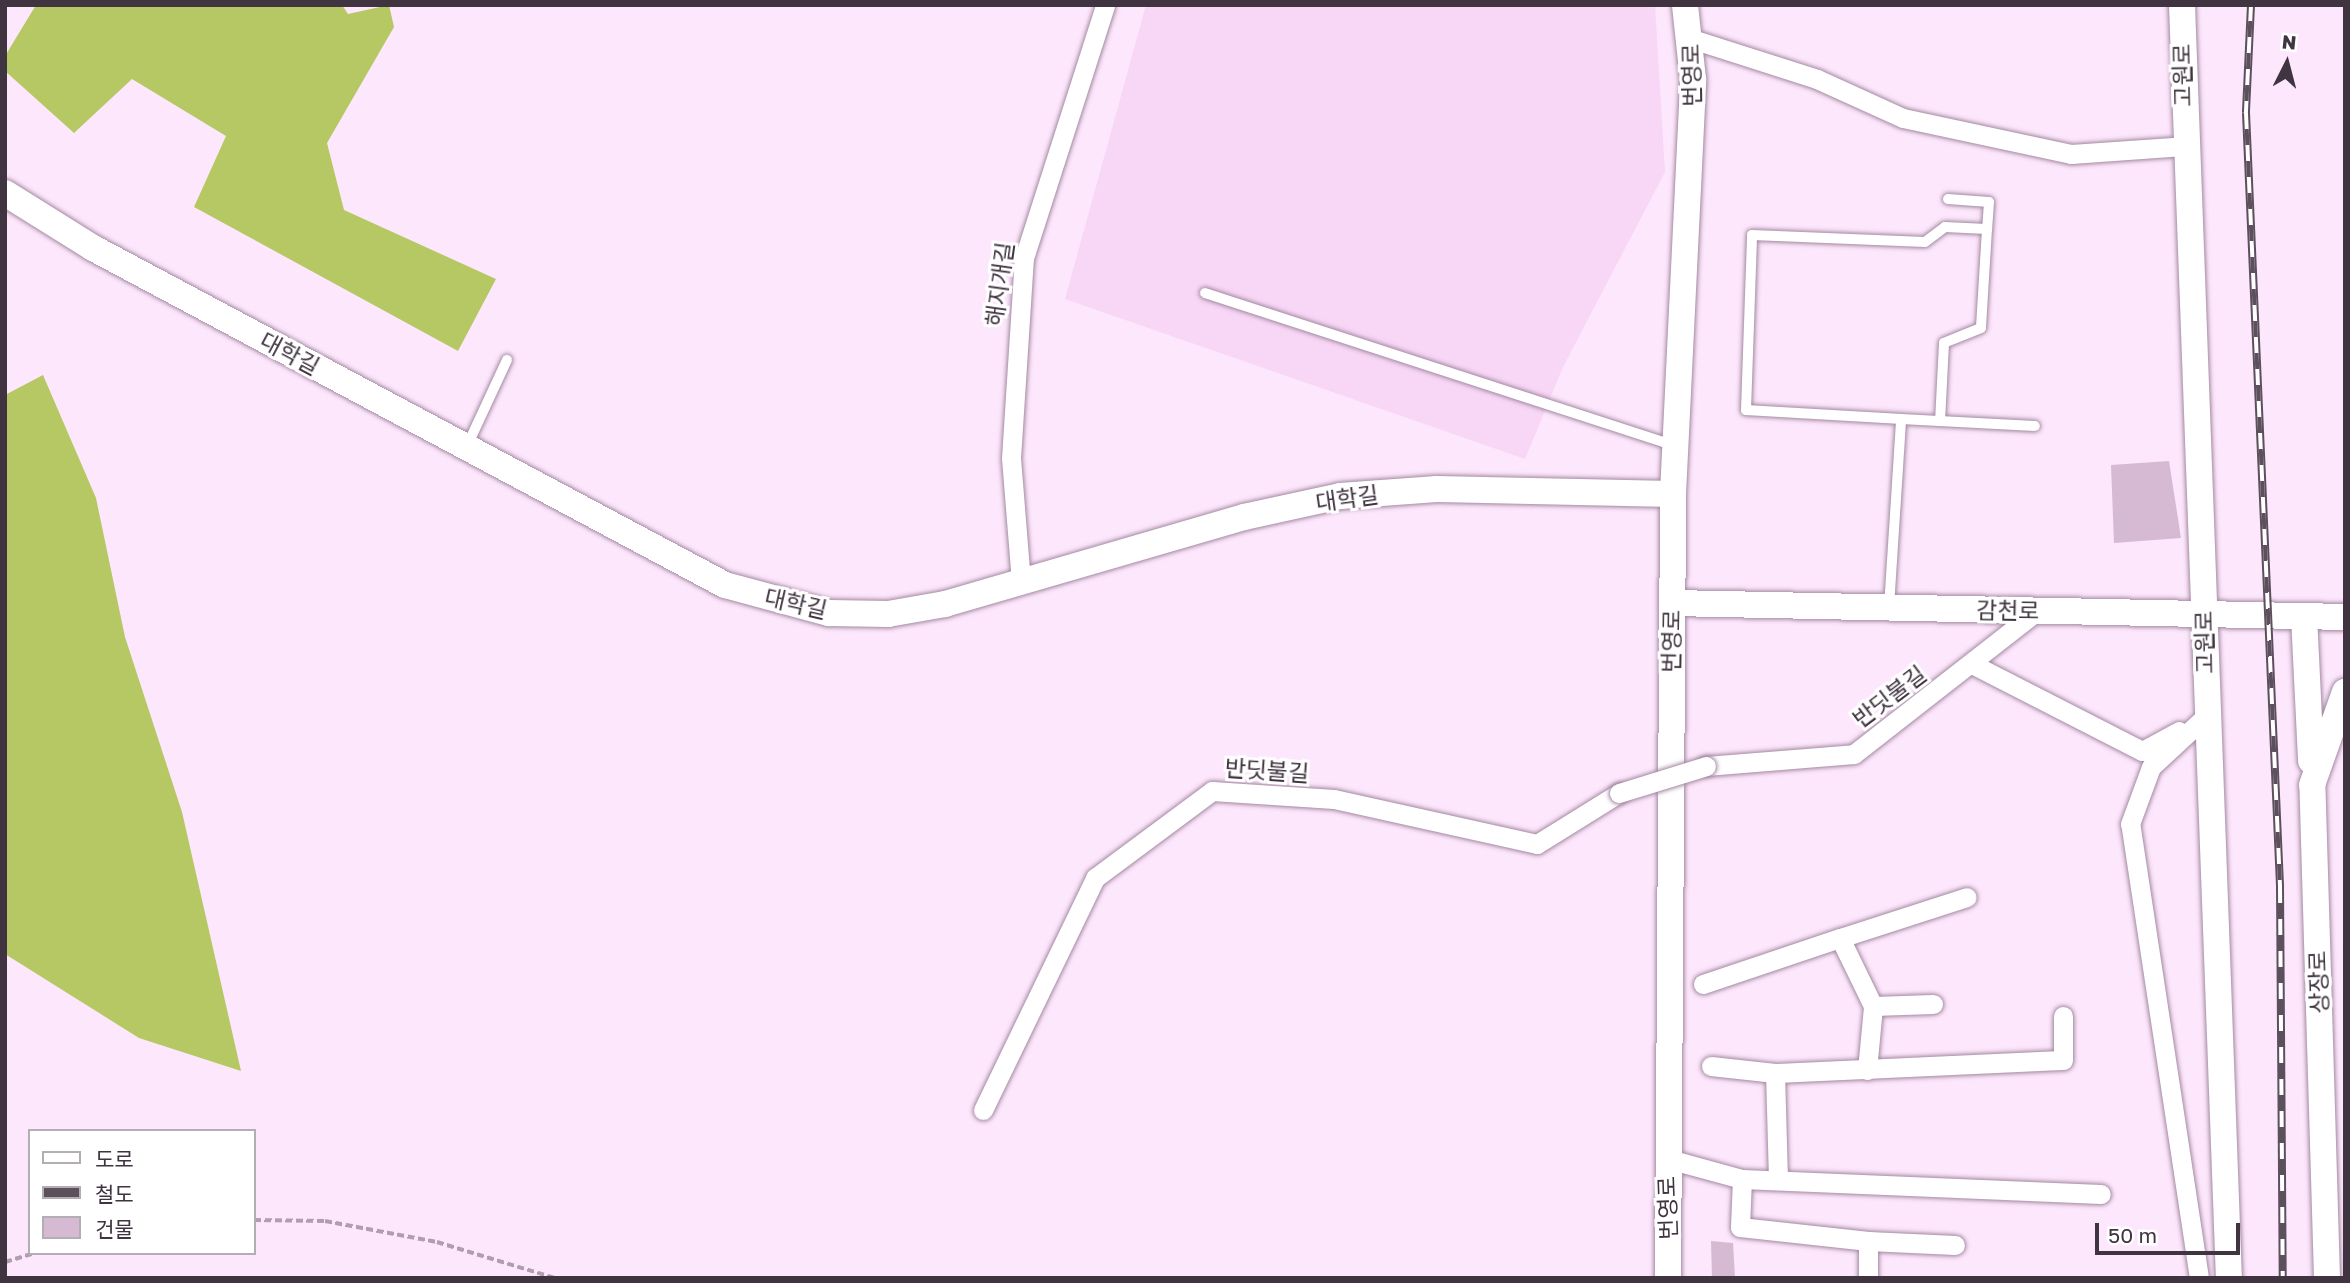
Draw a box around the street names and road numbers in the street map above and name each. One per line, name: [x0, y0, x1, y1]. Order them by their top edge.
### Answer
street label: 번영로: [1677, 43, 1705, 107]
street label: 고원로: [2168, 43, 2196, 107]
street label: 해지개길: [979, 240, 1019, 328]
street label: 대학길: [255, 326, 325, 380]
street label: 대학길: [1314, 480, 1380, 516]
street label: 대학길: [762, 582, 830, 624]
street label: 감천로: [1976, 596, 2040, 624]
street label: 번영로: [1657, 609, 1685, 673]
street label: 고원로: [2190, 610, 2218, 674]
street label: 반딧불길: [1847, 660, 1931, 732]
street label: 반딧불길: [1224, 753, 1310, 787]
street label: 상장로: [2303, 950, 2333, 1014]
street label: 번영로: [1652, 1176, 1682, 1240]

